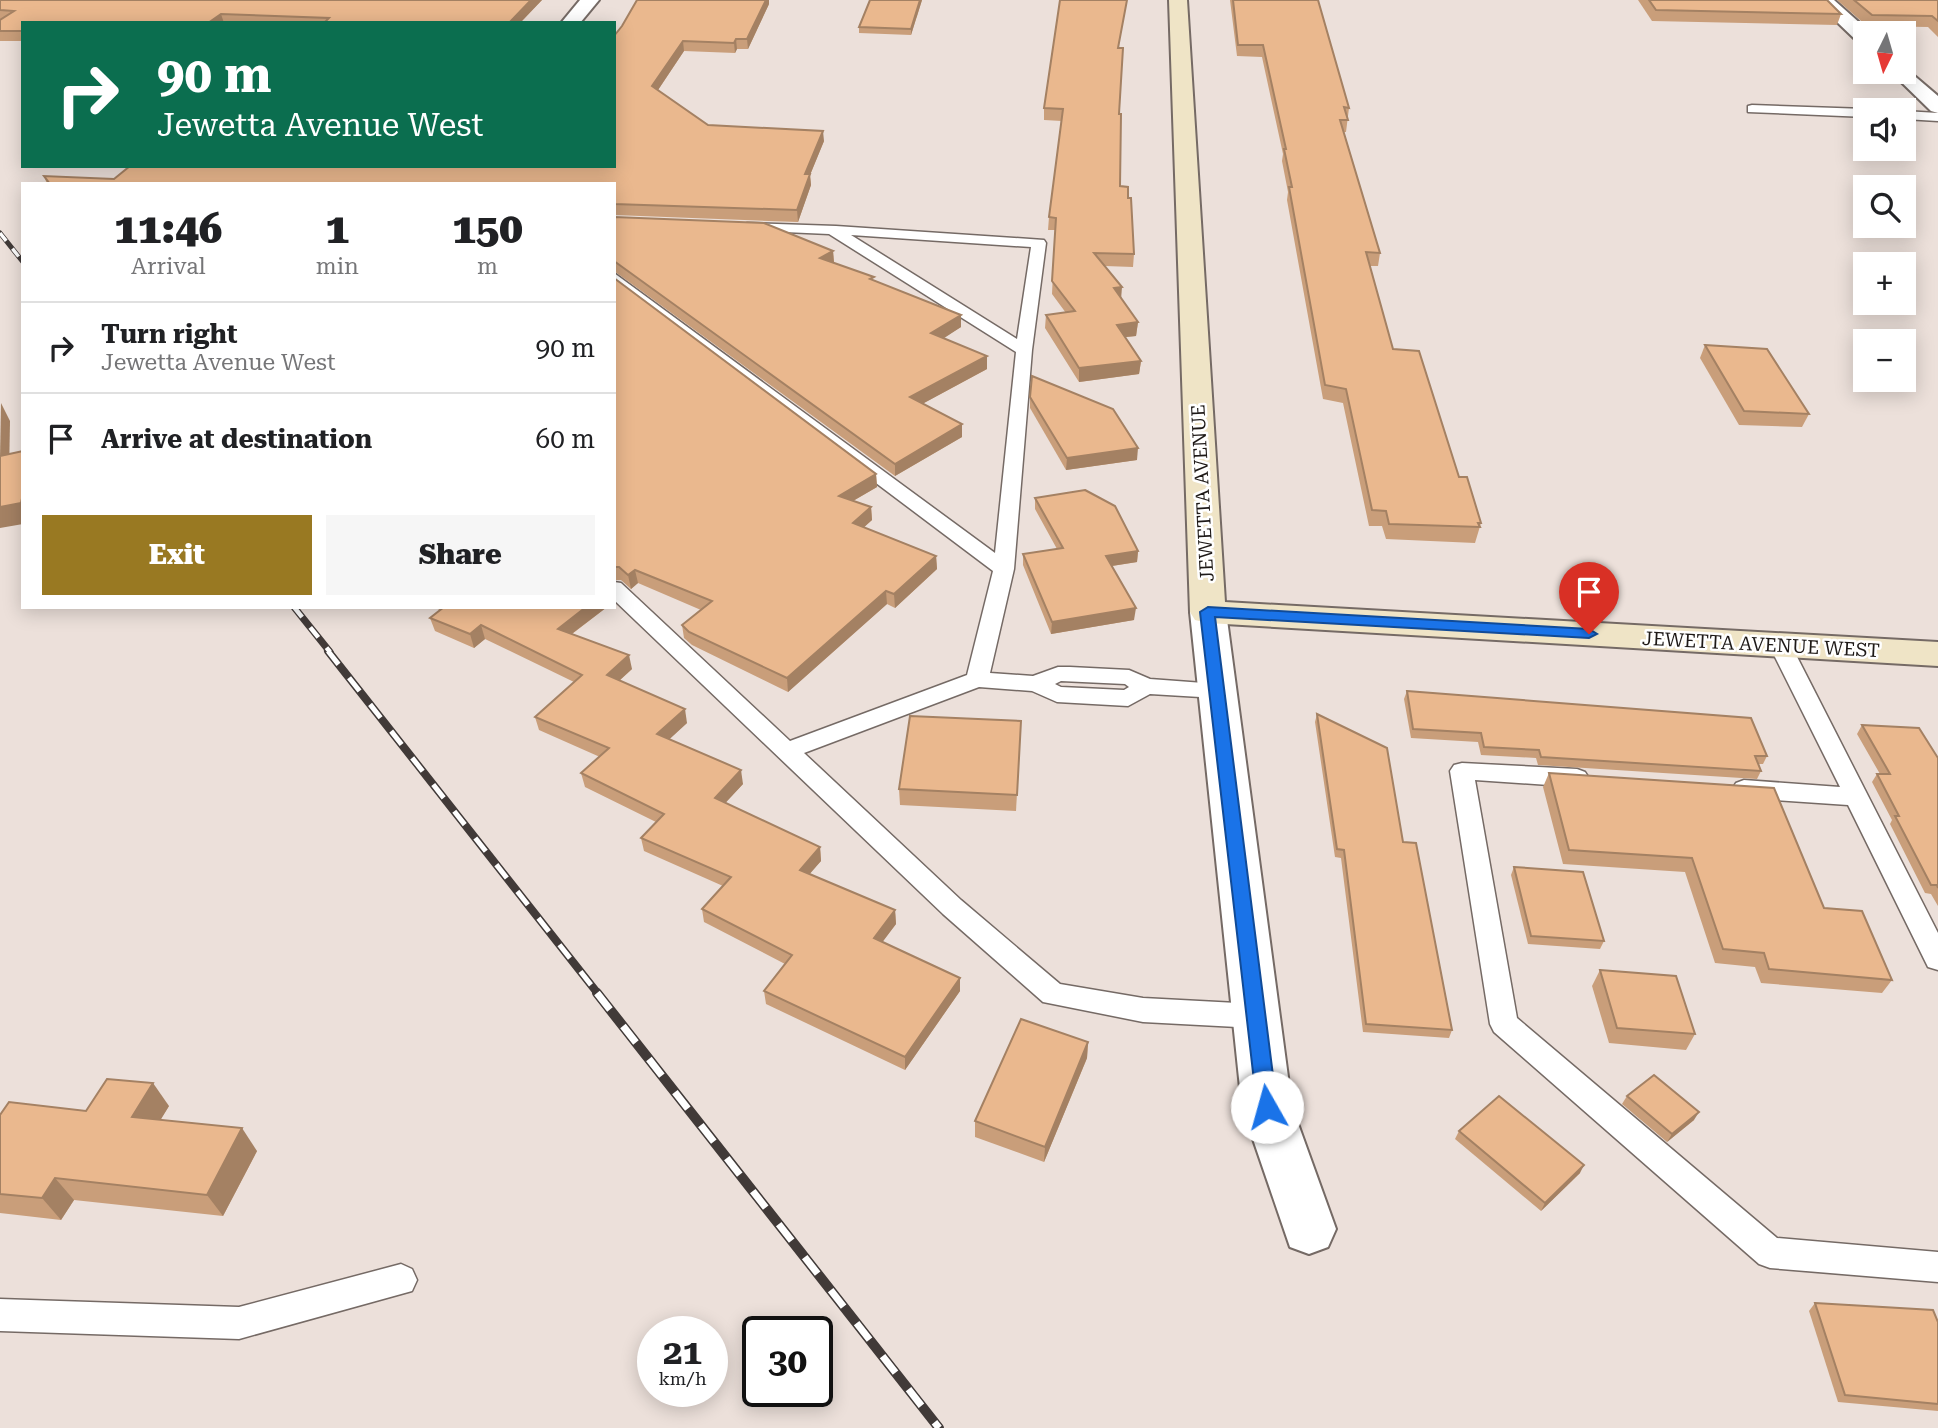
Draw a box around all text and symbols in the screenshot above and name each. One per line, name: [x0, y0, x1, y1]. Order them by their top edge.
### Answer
north arrow: [1853, 21, 1916, 84]
map controls: [1853, 21, 1916, 392]
text: 90 m: [157, 47, 272, 104]
icon: right: [42, 49, 133, 140]
button: sound: [1853, 98, 1916, 161]
text: Jewetta Avenue West: [157, 106, 483, 144]
button: search: [1853, 175, 1916, 238]
text: 11:46: [114, 204, 222, 253]
text: 1: [325, 204, 349, 253]
text: 150: [452, 204, 523, 253]
button: +: [1853, 252, 1916, 315]
text: Arrival: [131, 253, 206, 280]
text: min: [316, 253, 359, 280]
text: m: [477, 253, 498, 280]
text: Turn right: [101, 319, 237, 349]
icon: right: [42, 329, 80, 367]
button: −: [1853, 329, 1916, 392]
text: 90 m: [536, 333, 595, 363]
text: Jewetta Avenue West: [101, 349, 336, 376]
street label: JEWETTA AVENUE: [1186, 404, 1219, 582]
icon: arrive: [42, 420, 80, 458]
text: Arrive at destination: [101, 424, 372, 454]
text: 60 m: [536, 424, 595, 454]
button: Exit: [42, 515, 312, 595]
button: Share: [326, 515, 595, 595]
pin: [1559, 562, 1619, 634]
icon: arrive: [1570, 573, 1608, 611]
street label: JEWETTA AVENUE WEST: [1642, 627, 1880, 662]
position arrow: [1230, 1070, 1304, 1144]
speed limit sign: 30: [742, 1316, 833, 1407]
text: 21: [663, 1332, 702, 1373]
text: km/h: [658, 1368, 707, 1389]

